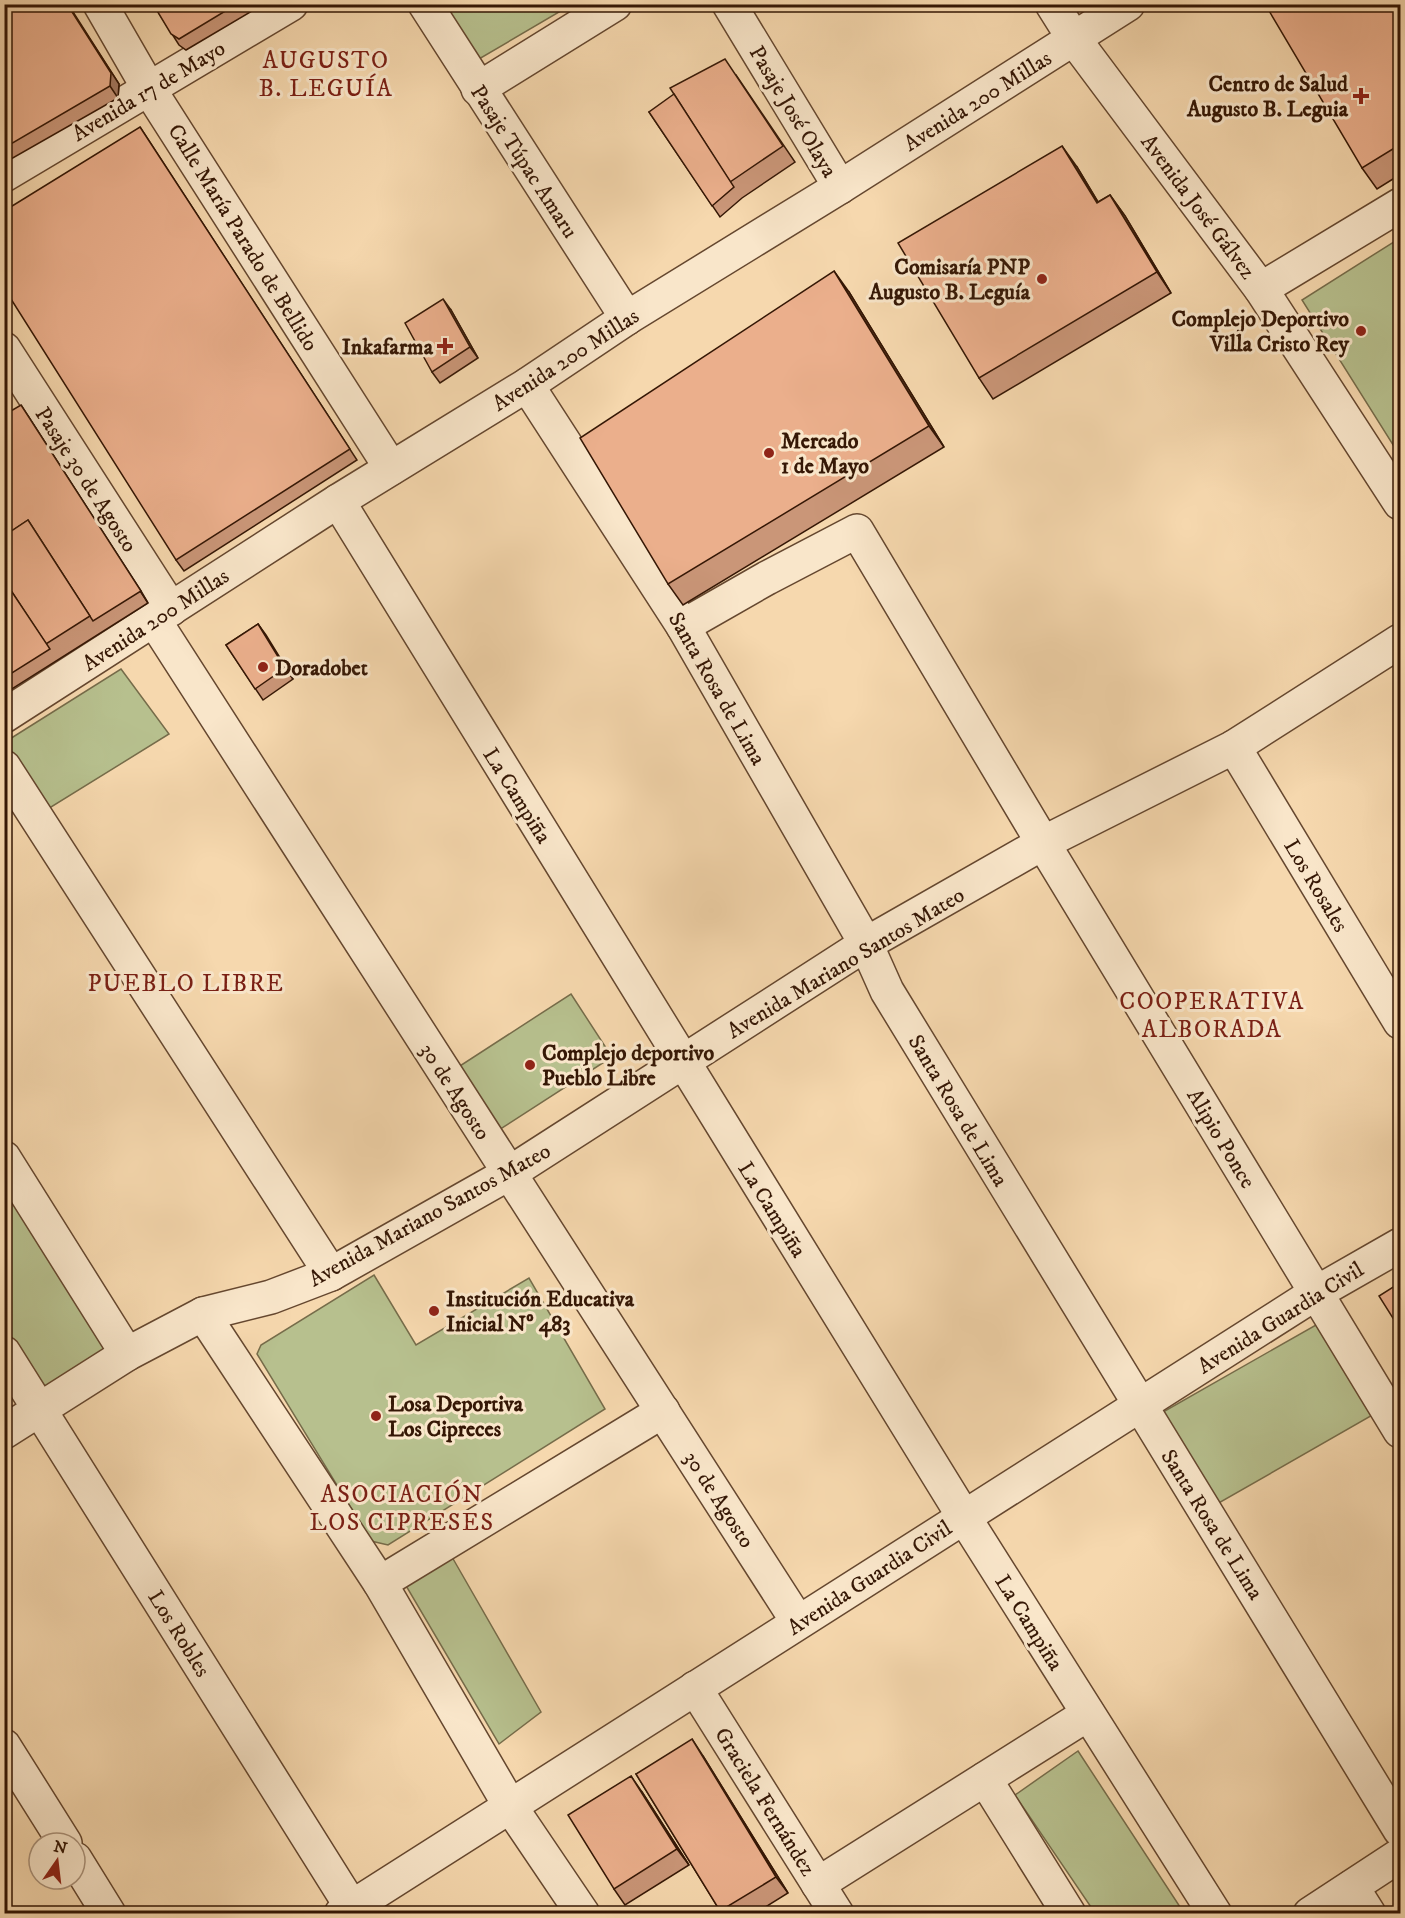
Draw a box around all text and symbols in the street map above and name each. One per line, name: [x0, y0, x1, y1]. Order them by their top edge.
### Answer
street label: Avenida 17 de Mayo: [67, 35, 230, 148]
street label: Pasaje José Olaya: [743, 41, 843, 183]
street label: Avenida 200 Millas: [899, 45, 1057, 158]
district label: AUGUSTO B. LEGUÍA: [259, 46, 393, 104]
place label: Centro de Salud Augusto B. Leguia: [1186, 71, 1349, 123]
street label: Pasaje Túpac Amaru: [464, 80, 583, 243]
marker: Centro de Salud Augusto B. Leguia: [1352, 87, 1370, 105]
street label: Calle María Parado de Bellido: [162, 119, 324, 356]
street label: Avenida José Gálvez: [1135, 129, 1261, 285]
place label: Comisaría PNP Augusto B. Leguía: [868, 254, 1031, 306]
marker: Comisaría PNP Augusto B. Leguía: [1035, 272, 1049, 286]
street label: Avenida 200 Millas: [487, 303, 644, 418]
place label: Complejo Deportivo Villa Cristo Rey: [1171, 306, 1350, 358]
marker: Complejo Deportivo Villa Cristo Rey: [1354, 324, 1368, 338]
place label: Inkafarma: [342, 334, 434, 361]
marker: Inkafarma: [438, 339, 452, 353]
street label: Pasaje 30 de Agosto: [29, 402, 143, 558]
place label: Mercado 1 de Mayo: [781, 428, 869, 480]
marker: Mercado 1 de Mayo: [762, 446, 776, 460]
street label: Avenida 200 Millas: [77, 563, 234, 678]
street label: Santa Rosa de Lima: [662, 607, 772, 771]
place label: Doradobet: [275, 655, 368, 682]
marker: Doradobet: [256, 660, 270, 674]
street label: La Campiña: [477, 743, 557, 849]
street label: Los Rosales: [1277, 834, 1354, 937]
street label: Avenida Mariano Santos Mateo: [722, 882, 969, 1045]
district label: PUEBLO LIBRE: [87, 969, 285, 999]
district label: COOPERATIVA ALBORADA: [1119, 987, 1305, 1045]
street label: Santa Rosa de Lima: [902, 1030, 1014, 1192]
street label: 30 de Agosto: [413, 1038, 496, 1145]
place label: Complejo deportivo Pueblo Libre: [542, 1040, 714, 1092]
marker: Complejo deportivo Pueblo Libre: [523, 1058, 537, 1072]
street label: Alipio Ponce: [1180, 1084, 1261, 1194]
street label: Avenida Mariano Santos Mateo: [304, 1137, 555, 1293]
street label: La Campiña: [732, 1157, 812, 1263]
street label: Avenida Guardia Civil: [1193, 1256, 1369, 1380]
place label: Institución Educativa Inicial Nº 483: [446, 1286, 635, 1338]
marker: Institución Educativa Inicial Nº 483: [427, 1304, 441, 1318]
place label: Losa Deportiva Los Cipreces: [388, 1391, 524, 1443]
marker: Losa Deportiva Los Cipreces: [369, 1409, 383, 1423]
street label: Santa Rosa de Lima: [1155, 1445, 1269, 1606]
street label: 30 de Agosto: [677, 1446, 760, 1553]
district label: ASOCIACIÓN LOS CIPRESES: [310, 1479, 494, 1538]
street label: Avenida Guardia Civil: [782, 1515, 958, 1642]
street label: La Campiña: [989, 1570, 1069, 1676]
street label: Los Robles: [142, 1585, 216, 1682]
street label: Graciela Fernández: [708, 1723, 821, 1881]
north arrow: [27, 1831, 87, 1891]
text: N: [52, 1836, 69, 1859]

